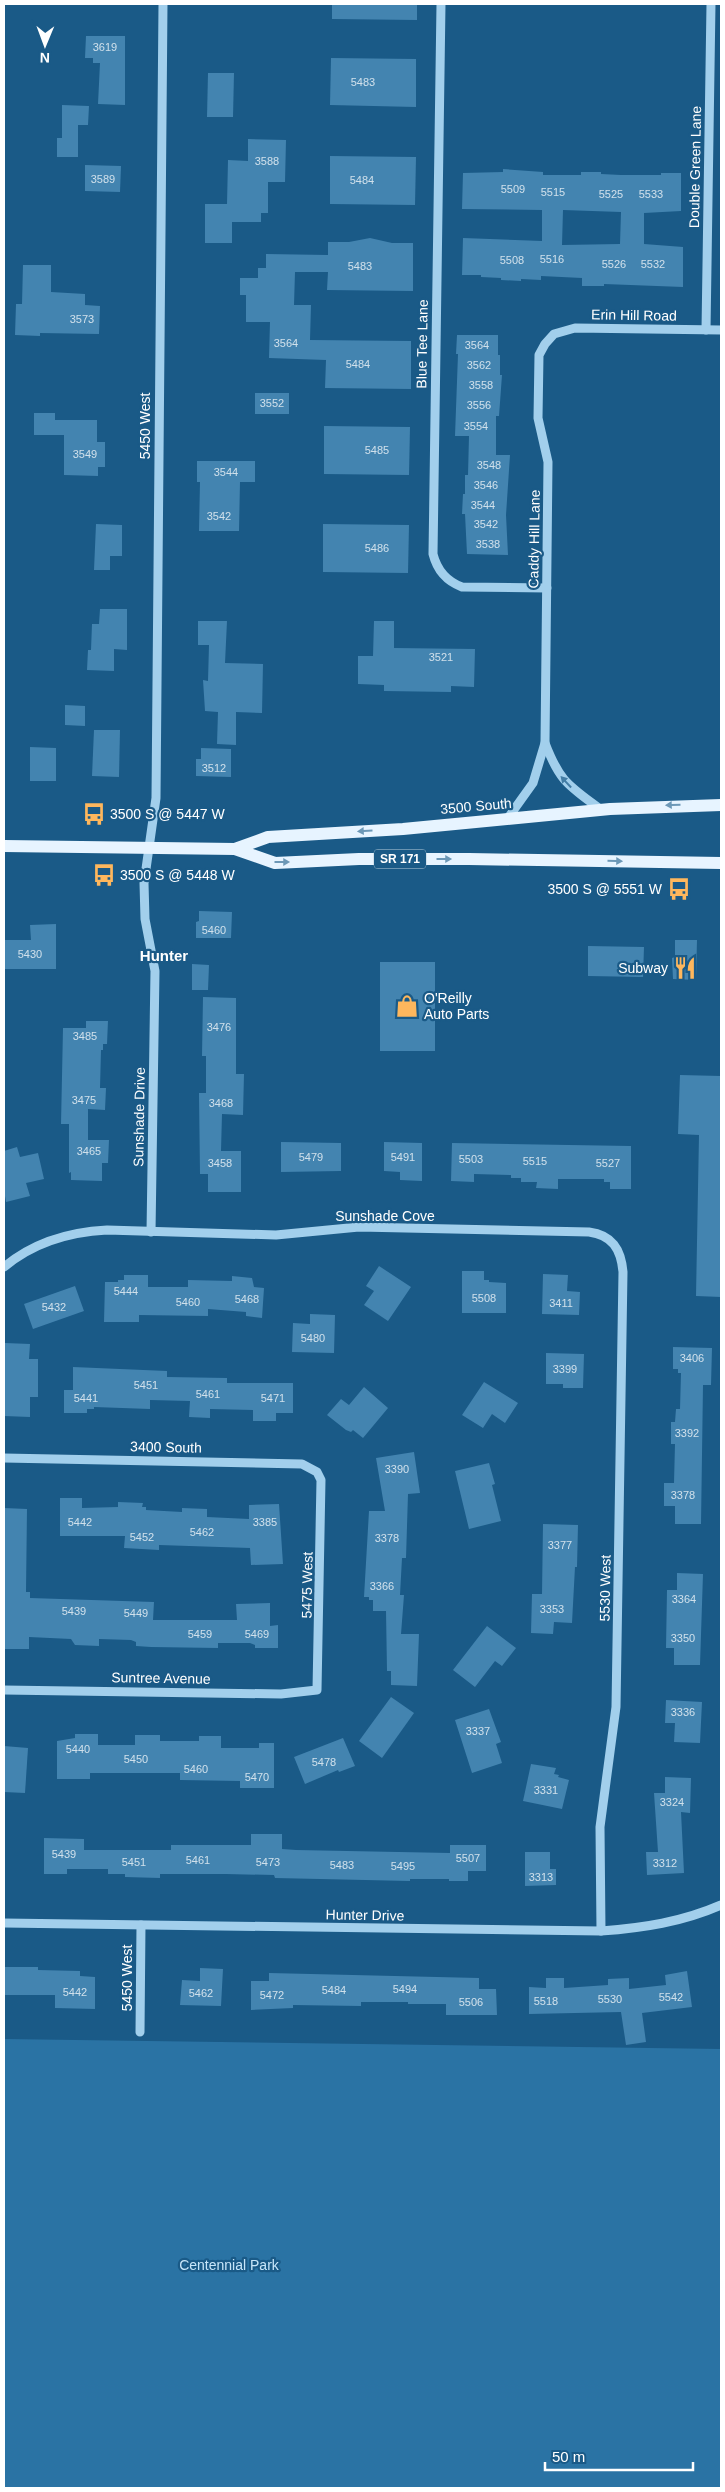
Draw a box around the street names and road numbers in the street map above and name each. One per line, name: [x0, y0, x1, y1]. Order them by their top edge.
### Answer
street label: Double Green Lane: [686, 106, 704, 228]
street label: Blue Tee Lane: [413, 299, 431, 389]
street label: Erin Hill Road: [591, 306, 677, 324]
street label: 5450 West: [137, 393, 153, 459]
street label: Caddy Hill Lane: [525, 489, 543, 589]
street label: 3500 South: [440, 795, 512, 817]
road number: SR 171: [374, 850, 426, 869]
street label: Sunshade Drive: [130, 1067, 148, 1167]
street label: Sunshade Cove: [335, 1208, 435, 1224]
street label: 3400 South: [130, 1438, 202, 1456]
street label: 5475 West: [298, 1551, 316, 1618]
street label: 5530 West: [596, 1554, 614, 1621]
street label: Suntree Avenue: [111, 1669, 211, 1687]
street label: Hunter Drive: [326, 1906, 405, 1924]
street label: 5450 West: [119, 1945, 135, 2011]

